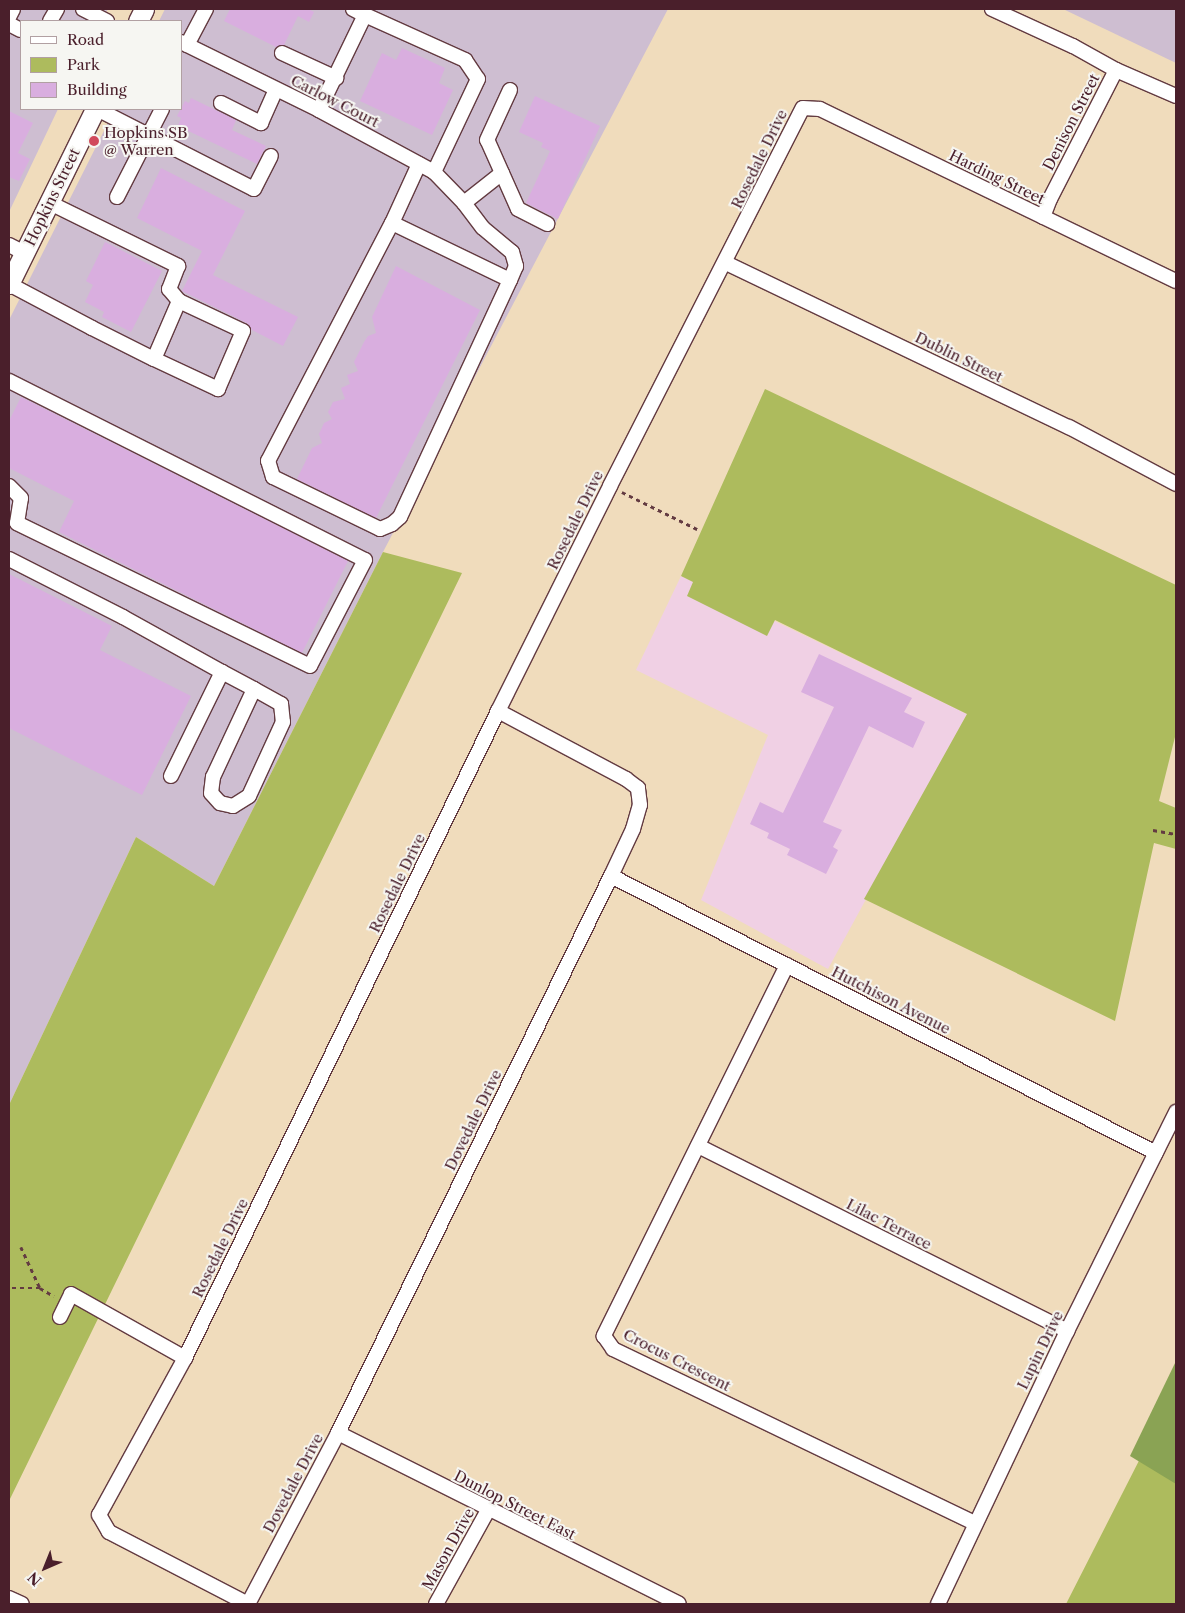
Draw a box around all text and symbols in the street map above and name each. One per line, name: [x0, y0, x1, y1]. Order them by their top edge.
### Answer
legend: [20, 20, 182, 110]
text: Road: [67, 30, 104, 49]
text: Park: [67, 55, 100, 74]
street label: Carlow Court: [288, 71, 382, 131]
street label: Denison Street: [1039, 71, 1103, 173]
text: Building: [67, 80, 127, 99]
street label: Rosedale Drive: [727, 107, 791, 211]
place label: Hopkins SB @ Warren: [104, 123, 188, 158]
marker: Hopkins SB @ Warren: [88, 135, 100, 147]
street label: Hopkins Street: [21, 145, 83, 249]
street label: Harding Street: [946, 146, 1048, 208]
street label: Dublin Street: [912, 328, 1006, 386]
street label: Rosedale Drive: [543, 468, 607, 572]
street label: Rosedale Drive: [365, 831, 429, 935]
street label: Hutchison Avenue: [828, 962, 954, 1038]
street label: Dovedale Drive: [441, 1067, 505, 1173]
street label: Lilac Terrace: [843, 1195, 935, 1253]
street label: Rosedale Drive: [188, 1196, 252, 1300]
street label: Lupin Drive: [1013, 1308, 1067, 1392]
street label: Crocus Crescent: [620, 1325, 734, 1395]
street label: Dovedale Drive: [259, 1430, 327, 1536]
street label: Dunlop Street East: [451, 1467, 579, 1543]
street label: Mason Drive: [418, 1505, 478, 1593]
north arrow: [20, 1543, 70, 1593]
text: N: [24, 1568, 45, 1589]

